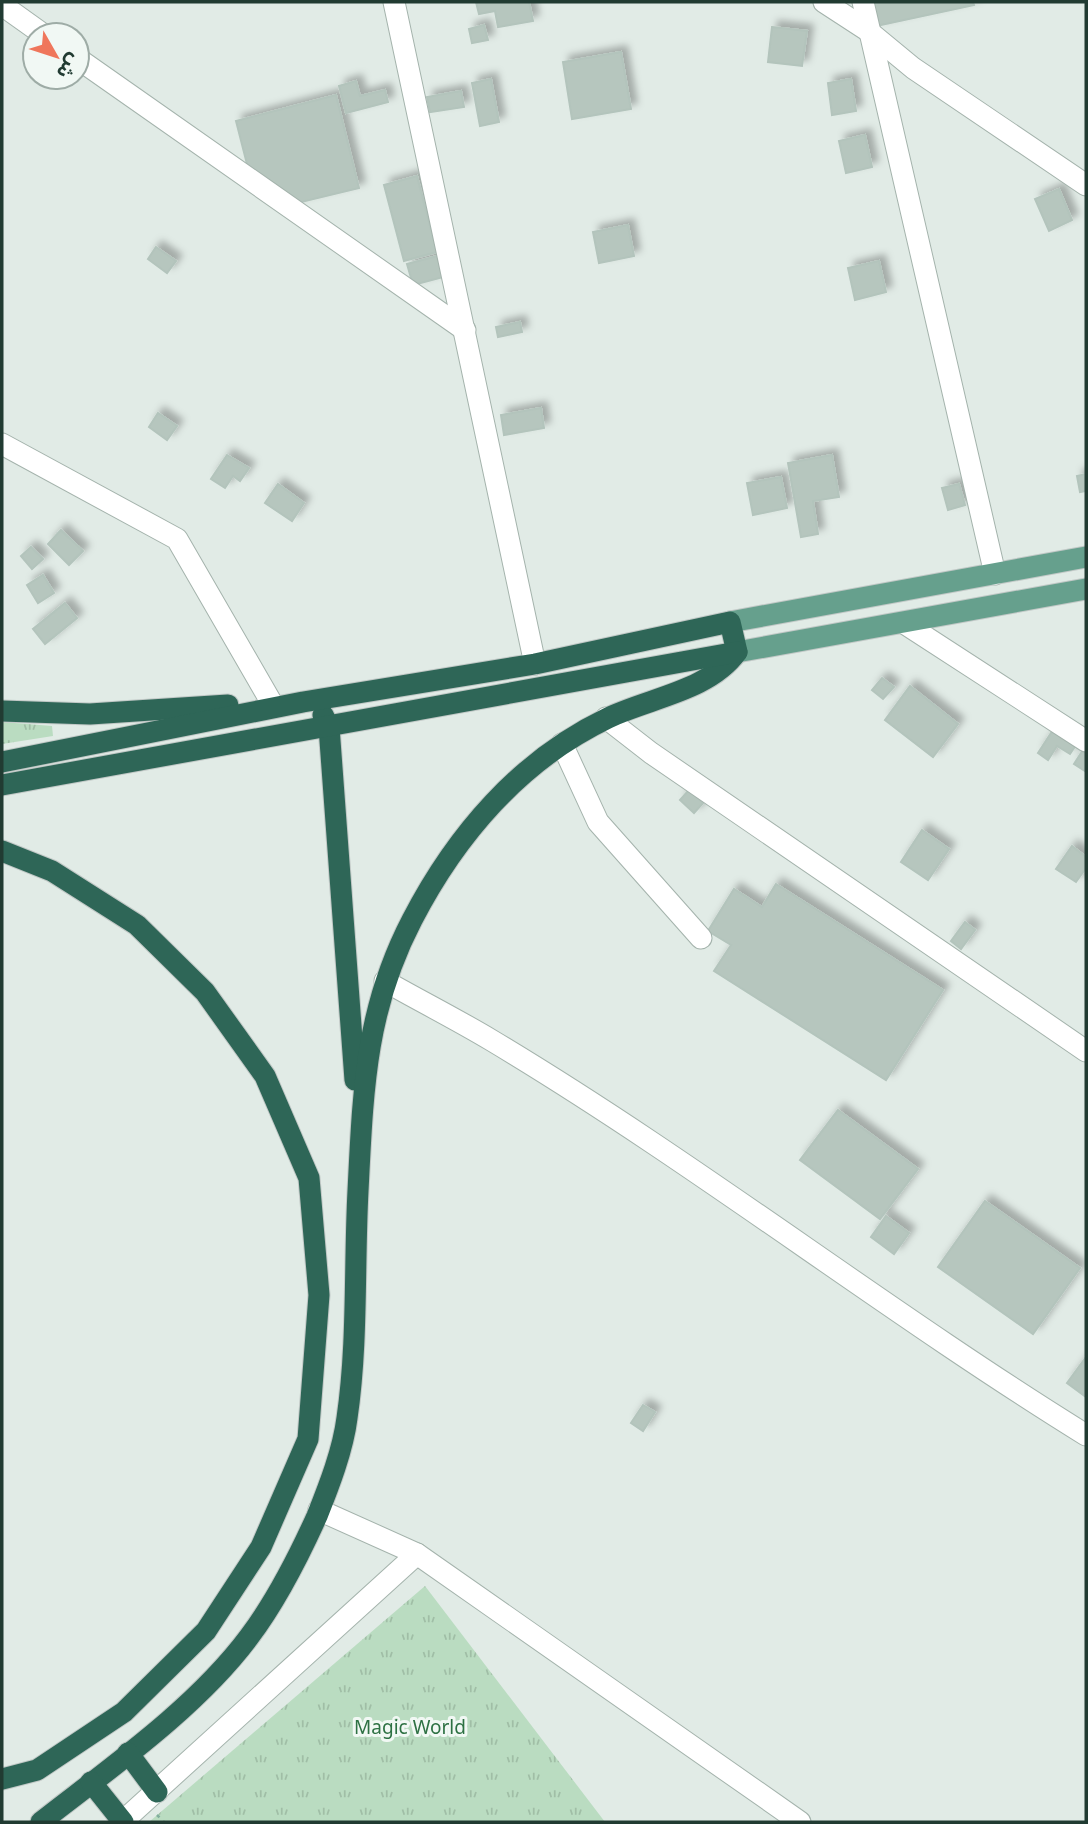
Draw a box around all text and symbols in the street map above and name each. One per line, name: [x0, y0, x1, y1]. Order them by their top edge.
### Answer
north arrow: [21, 21, 91, 91]
text: ش: [51, 48, 88, 85]
park label: Magic World: [354, 1714, 466, 1740]

